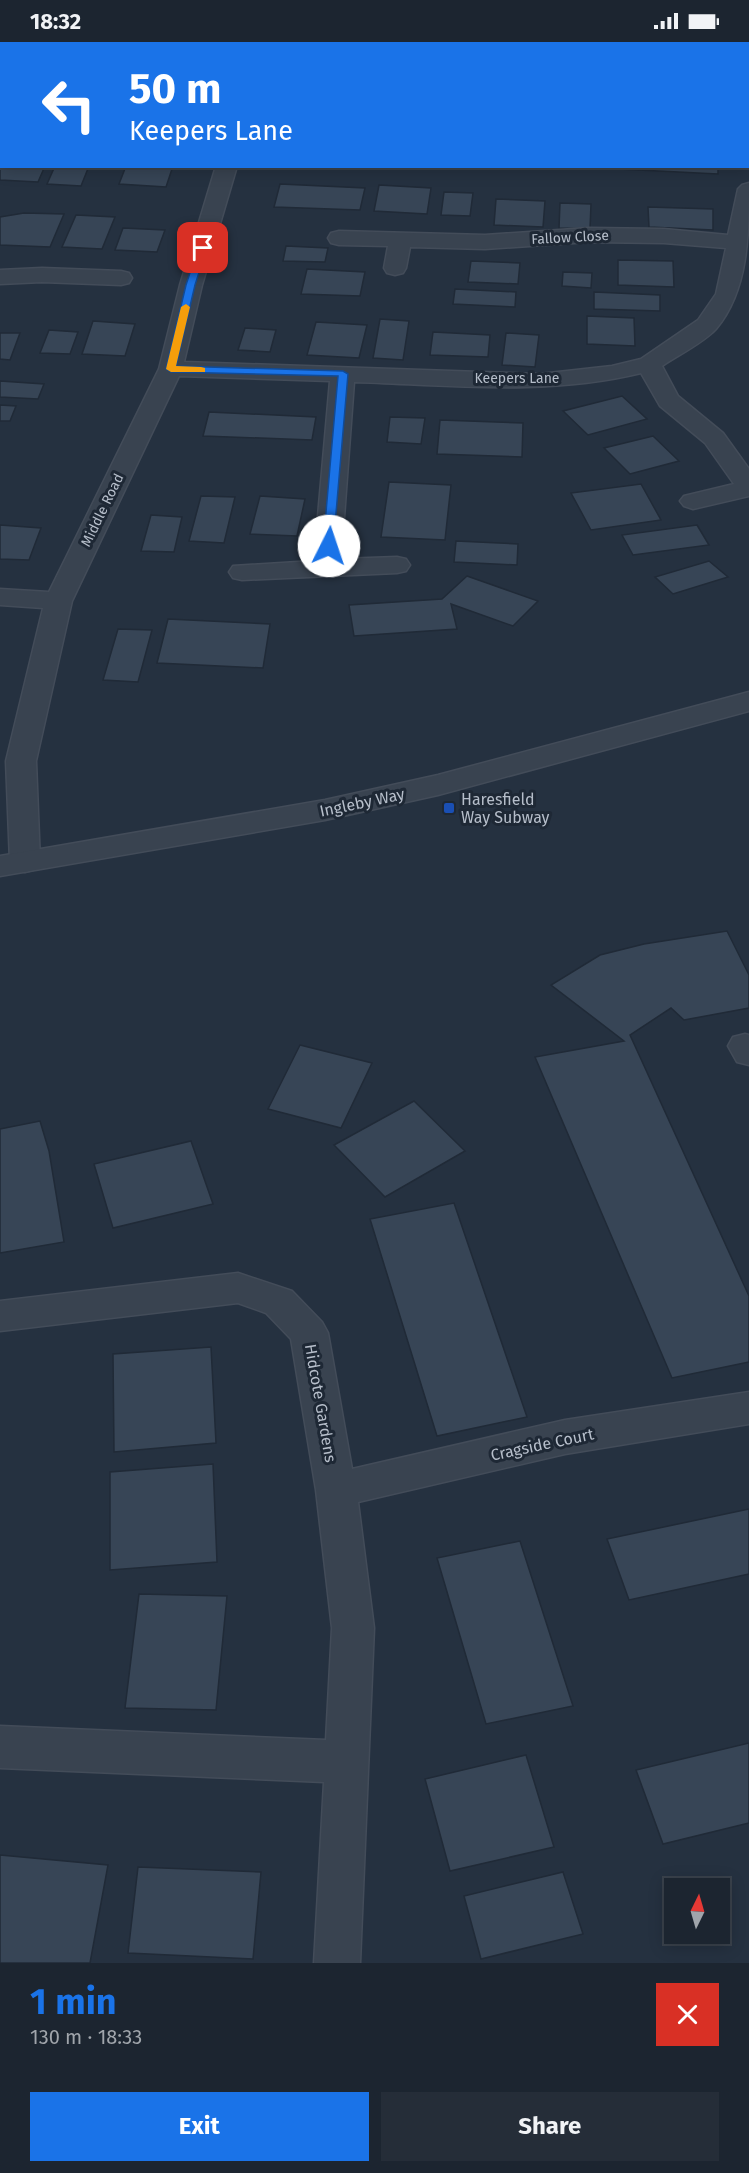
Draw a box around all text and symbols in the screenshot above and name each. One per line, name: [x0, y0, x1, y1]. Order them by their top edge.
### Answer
text: 18:32: [30, 8, 81, 35]
text: 50 m: [129, 64, 222, 114]
icon: left: [30, 66, 108, 144]
text: Keepers Lane: [129, 115, 293, 147]
pin: [177, 222, 228, 273]
street label: Fallow Close: [531, 227, 609, 248]
icon: arrive: [186, 231, 219, 264]
street label: Keepers Lane: [475, 370, 559, 387]
street label: Middle Road: [77, 471, 127, 550]
position arrow: [297, 514, 361, 578]
street label: Ingleby Way: [318, 784, 406, 821]
place label: Haresfield Way Subway: [461, 790, 550, 827]
marker: Haresfield Way Subway: [442, 801, 456, 815]
street label: Hidcote Gardens: [301, 1342, 340, 1464]
street label: Cragside Court: [489, 1424, 596, 1465]
north arrow: [664, 1878, 730, 1944]
map controls: [664, 1878, 730, 1944]
text: 1 min: [30, 1980, 117, 2024]
button: close: [656, 1983, 719, 2046]
text: 130 m · 18:33: [30, 2025, 142, 2049]
button: Exit: [30, 2092, 369, 2161]
button: Share: [381, 2092, 719, 2161]

